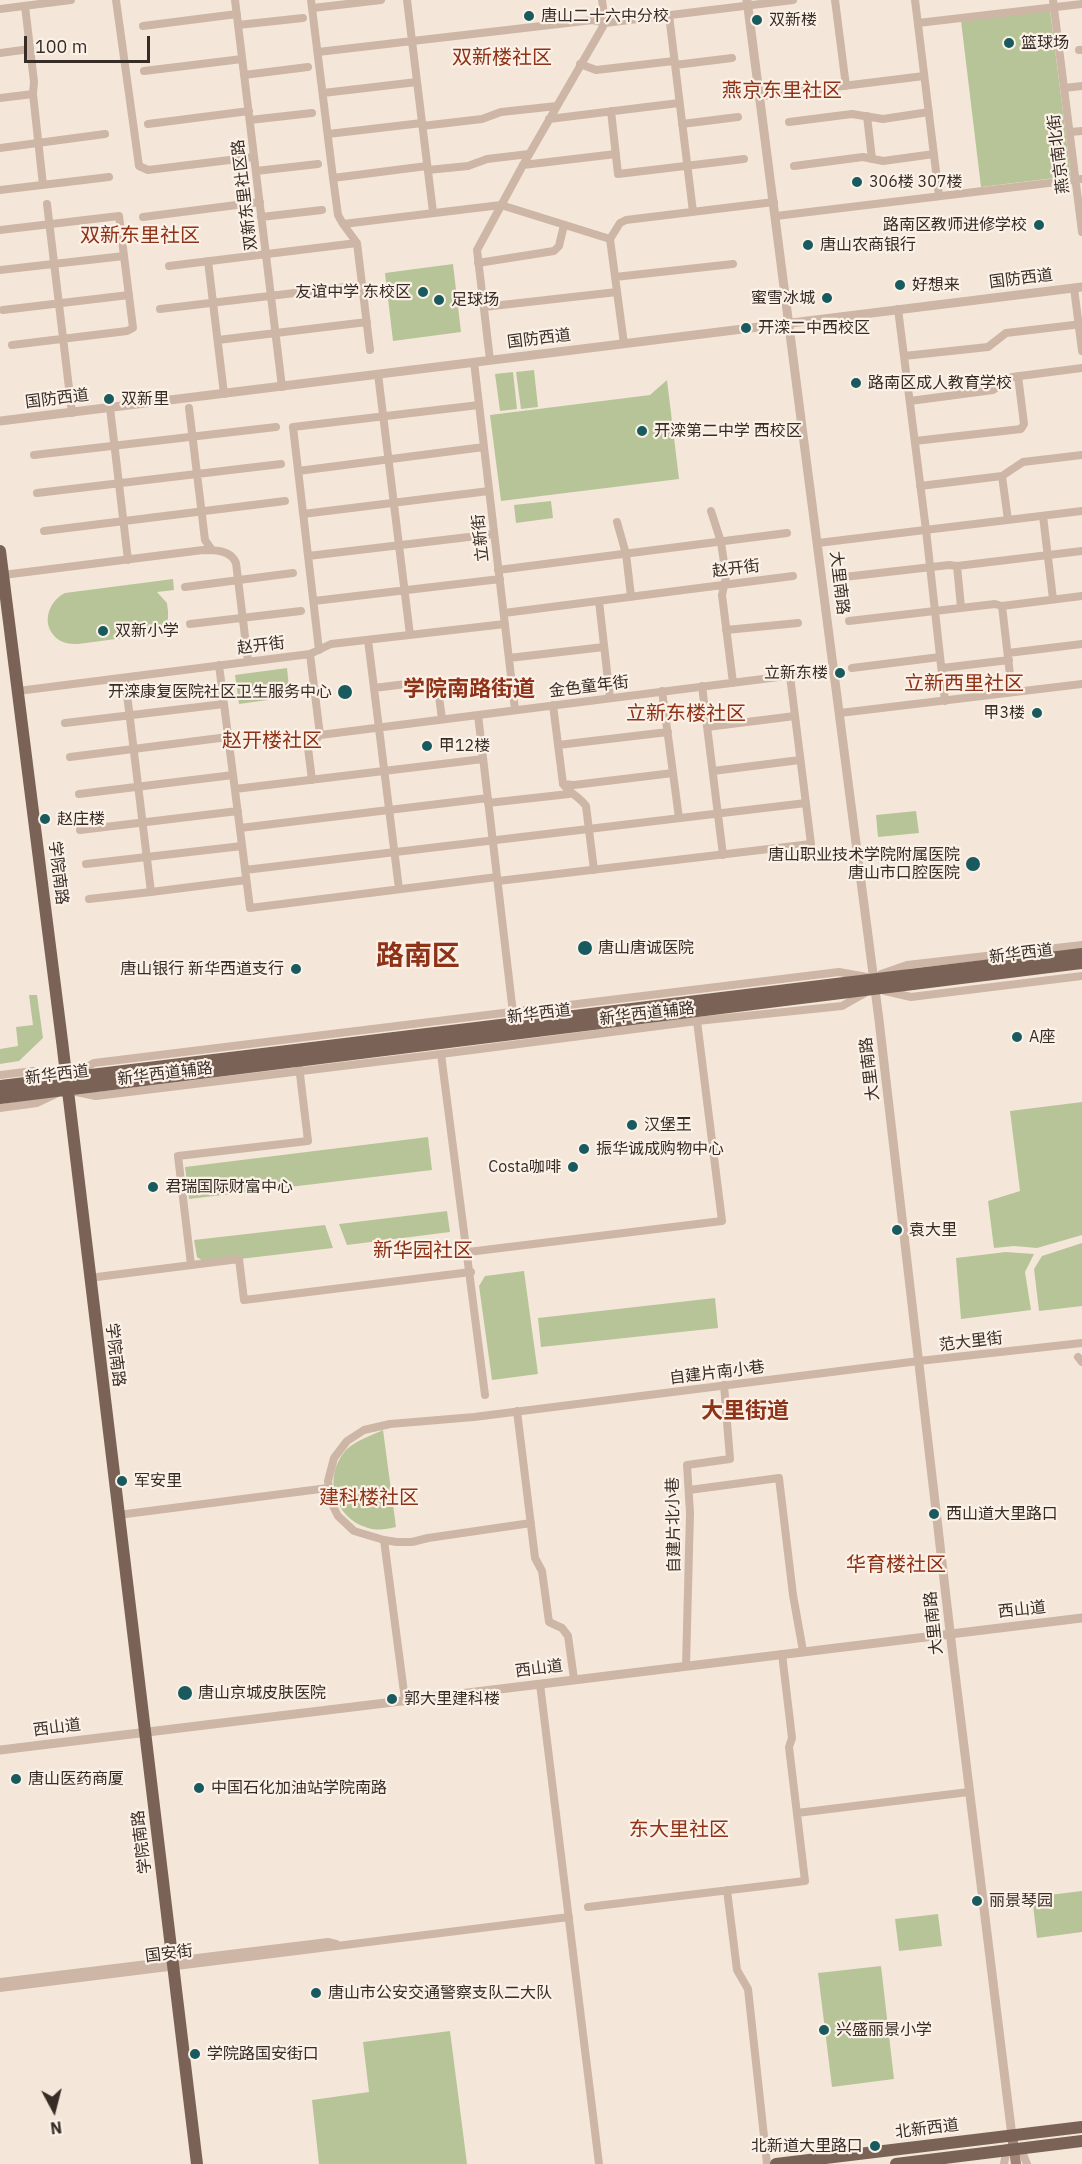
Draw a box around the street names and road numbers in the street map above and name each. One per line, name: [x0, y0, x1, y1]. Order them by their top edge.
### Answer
street label: 燕京南北街: [1045, 113, 1073, 195]
street label: 双新东里社区路: [229, 138, 261, 252]
street label: 国防西道: [988, 266, 1054, 292]
street label: 国防西道: [506, 326, 572, 352]
street label: 国防西道: [24, 386, 90, 412]
street label: 立新街: [469, 513, 493, 563]
street label: 大里南路: [826, 550, 852, 616]
street label: 赵开街: [711, 557, 761, 581]
street label: 赵开街: [236, 634, 286, 658]
street label: 金色童年街: [548, 673, 630, 701]
street label: 学院南路: [45, 840, 71, 906]
street label: 新华西道: [988, 941, 1054, 967]
street label: 新华西道辅路: [598, 999, 696, 1029]
street label: 新华西道: [506, 1001, 572, 1027]
street label: 大里南路: [857, 1036, 883, 1102]
street label: 新华西道辅路: [116, 1059, 214, 1089]
street label: 新华西道: [24, 1062, 90, 1088]
street label: 学院南路: [102, 1322, 128, 1388]
street label: 范大里街: [938, 1329, 1004, 1355]
street label: 自建片南小巷: [668, 1358, 766, 1388]
street label: 自建片北小巷: [664, 1477, 684, 1573]
street label: 大里南路: [921, 1590, 947, 1656]
street label: 西山道: [997, 1598, 1047, 1622]
street label: 西山道: [514, 1657, 564, 1681]
street label: 西山道: [32, 1716, 82, 1740]
street label: 学院南路: [129, 1809, 155, 1875]
street label: 国安街: [144, 1942, 194, 1966]
street label: 北新西道: [894, 2116, 960, 2142]

